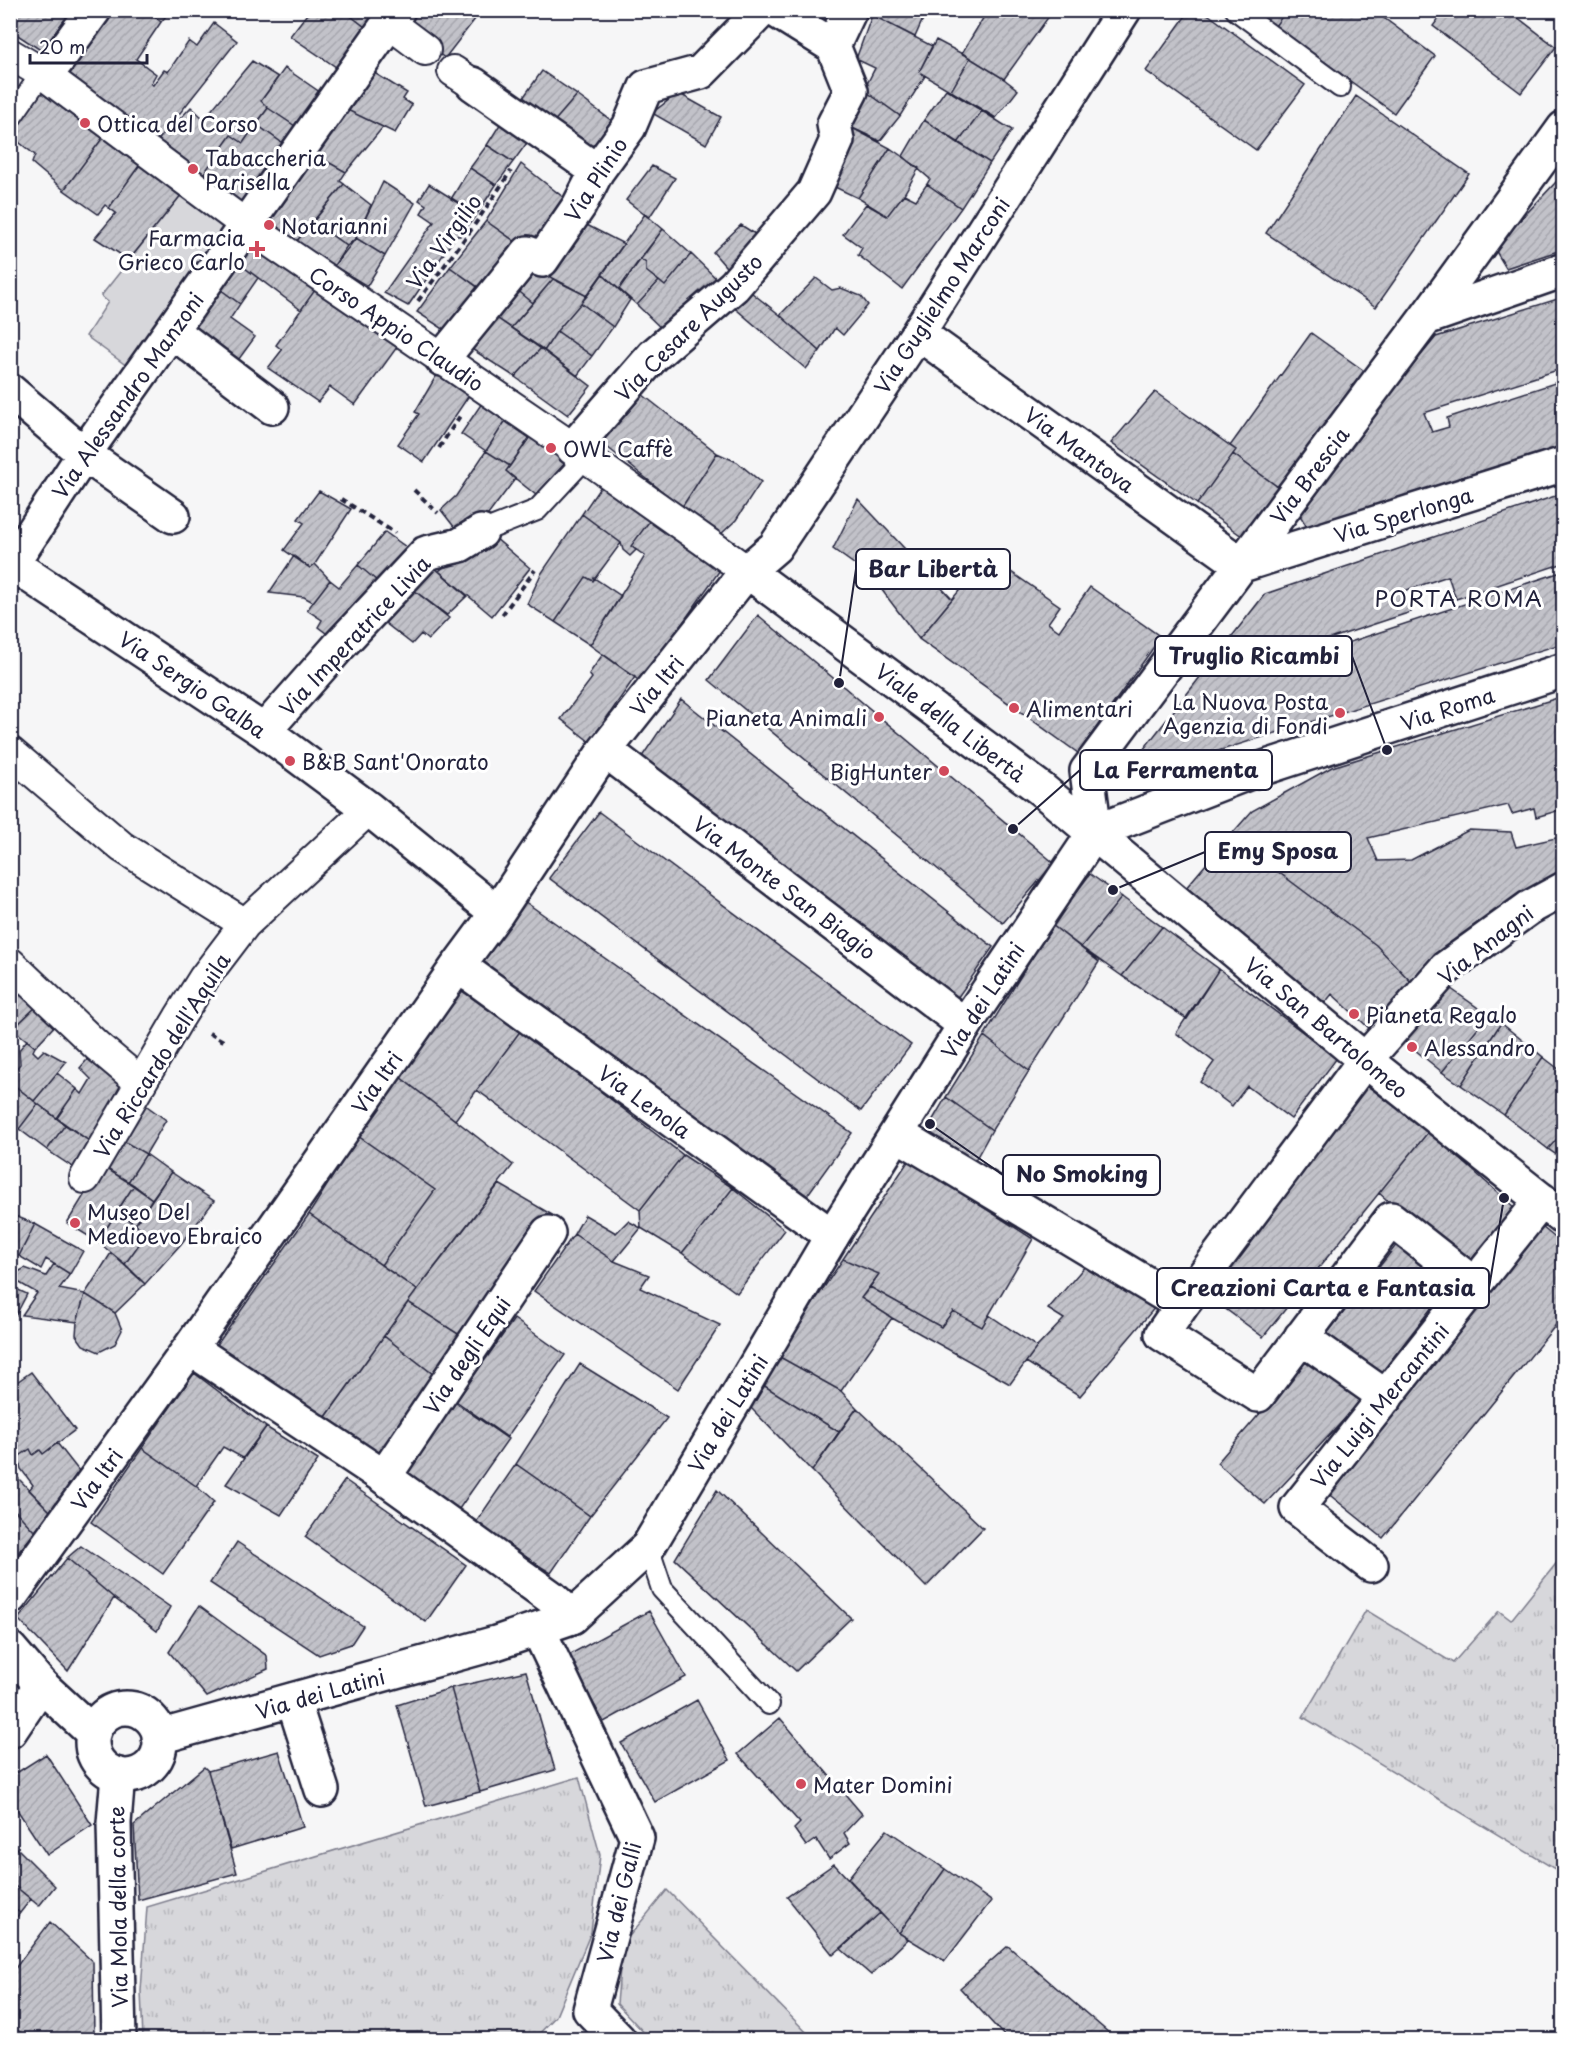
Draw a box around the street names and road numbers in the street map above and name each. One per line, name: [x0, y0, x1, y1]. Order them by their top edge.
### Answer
street label: Via Plinio: [556, 130, 634, 228]
street label: Via Virgilio: [397, 187, 489, 295]
street label: Via Guglielmo Marconi: [865, 190, 1017, 400]
street label: Via Cesare Augusto: [607, 246, 769, 408]
street label: Corso Appio Claudio: [303, 257, 491, 399]
street label: Via Alessandro Manzoni: [43, 285, 211, 505]
street label: Via Mantova: [1018, 398, 1142, 500]
street label: Via Brescia: [1262, 419, 1356, 531]
street label: Via Sperlonga: [1330, 478, 1476, 550]
street label: Via Imperatrice Livia: [271, 547, 438, 723]
street label: Via Sergio Galba: [113, 623, 273, 745]
street label: Via Itri: [621, 648, 691, 722]
street label: Viale della Libertà: [869, 655, 1033, 789]
street label: Via Roma: [1396, 678, 1498, 738]
street label: Via Monte San Biagio: [687, 807, 883, 967]
street label: Via Anagni: [1430, 896, 1540, 992]
street label: Via dei Latini: [932, 935, 1032, 1065]
street label: Via Riccardo dell'Aquila: [85, 945, 238, 1164]
street label: Via San Bartolomeo: [1238, 949, 1416, 1105]
street label: Via Itri: [343, 1044, 409, 1120]
street label: Via Lenola: [592, 1056, 699, 1146]
street label: Via degli Equi: [414, 1289, 518, 1421]
street label: Via Luigi Mercantini: [1302, 1315, 1456, 1495]
street label: Via dei Latini: [679, 1348, 775, 1478]
street label: Via Itri: [62, 1441, 130, 1517]
street label: Via dei Latini: [252, 1659, 388, 1727]
street label: Via Mola della corte: [99, 1806, 135, 2008]
street label: Via dei Galli: [588, 1838, 648, 1966]

